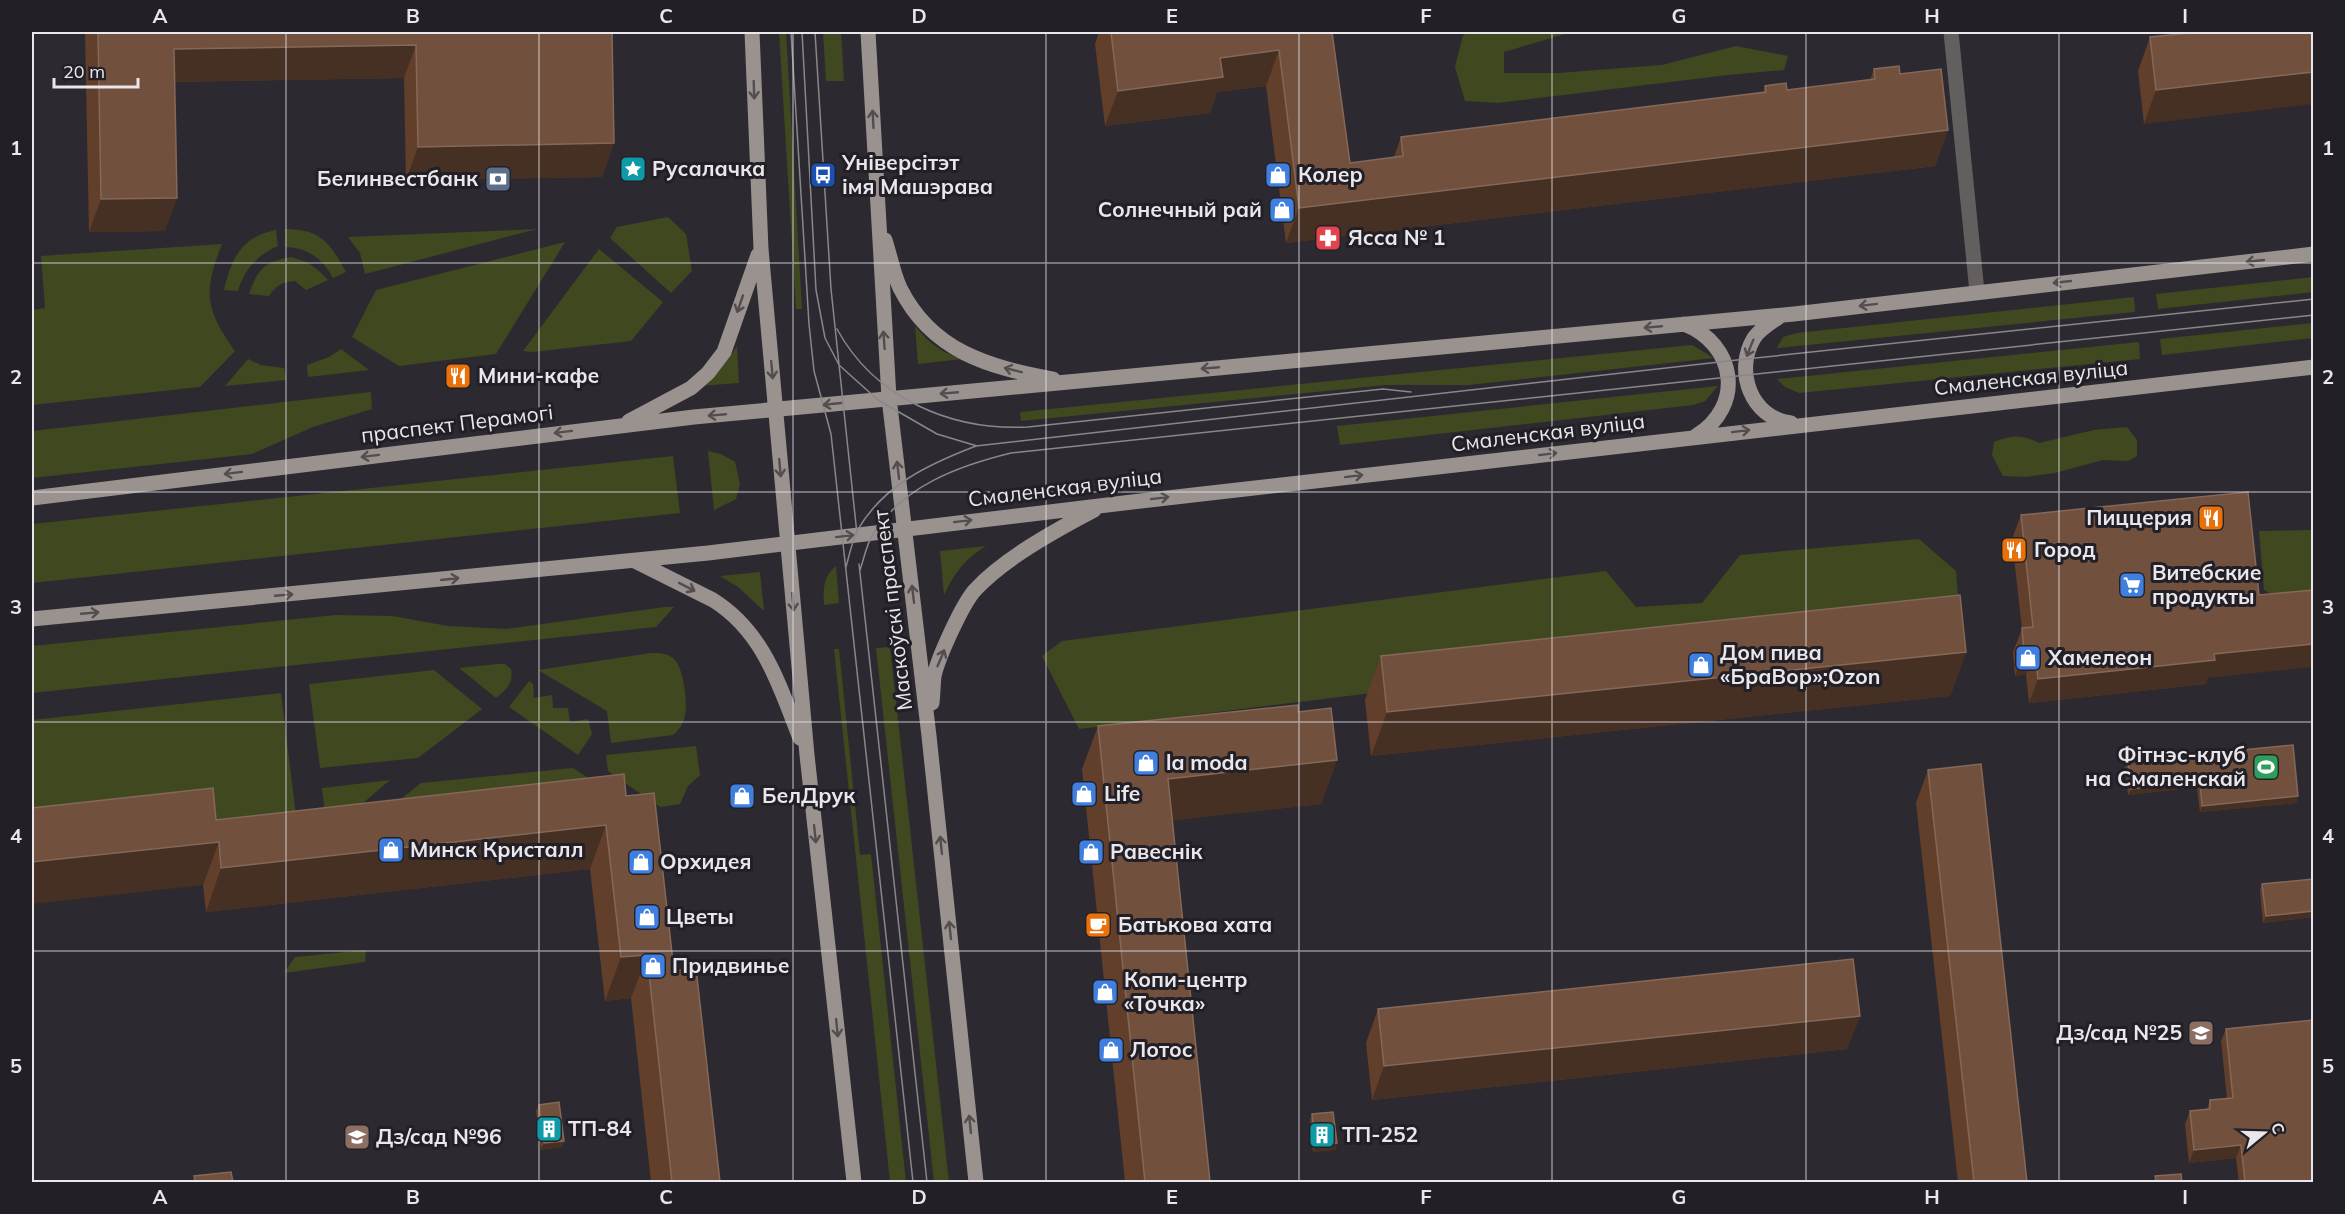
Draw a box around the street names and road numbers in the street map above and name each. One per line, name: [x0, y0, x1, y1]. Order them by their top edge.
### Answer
street label: Смаленская вуліца: [1932, 354, 2129, 400]
street label: праспект Перамогі: [359, 398, 554, 448]
street label: Смаленская вуліца: [1449, 407, 1646, 457]
street label: Смаленская вуліца: [966, 462, 1163, 512]
street label: Маскоўскі праспект: [867, 508, 917, 712]

